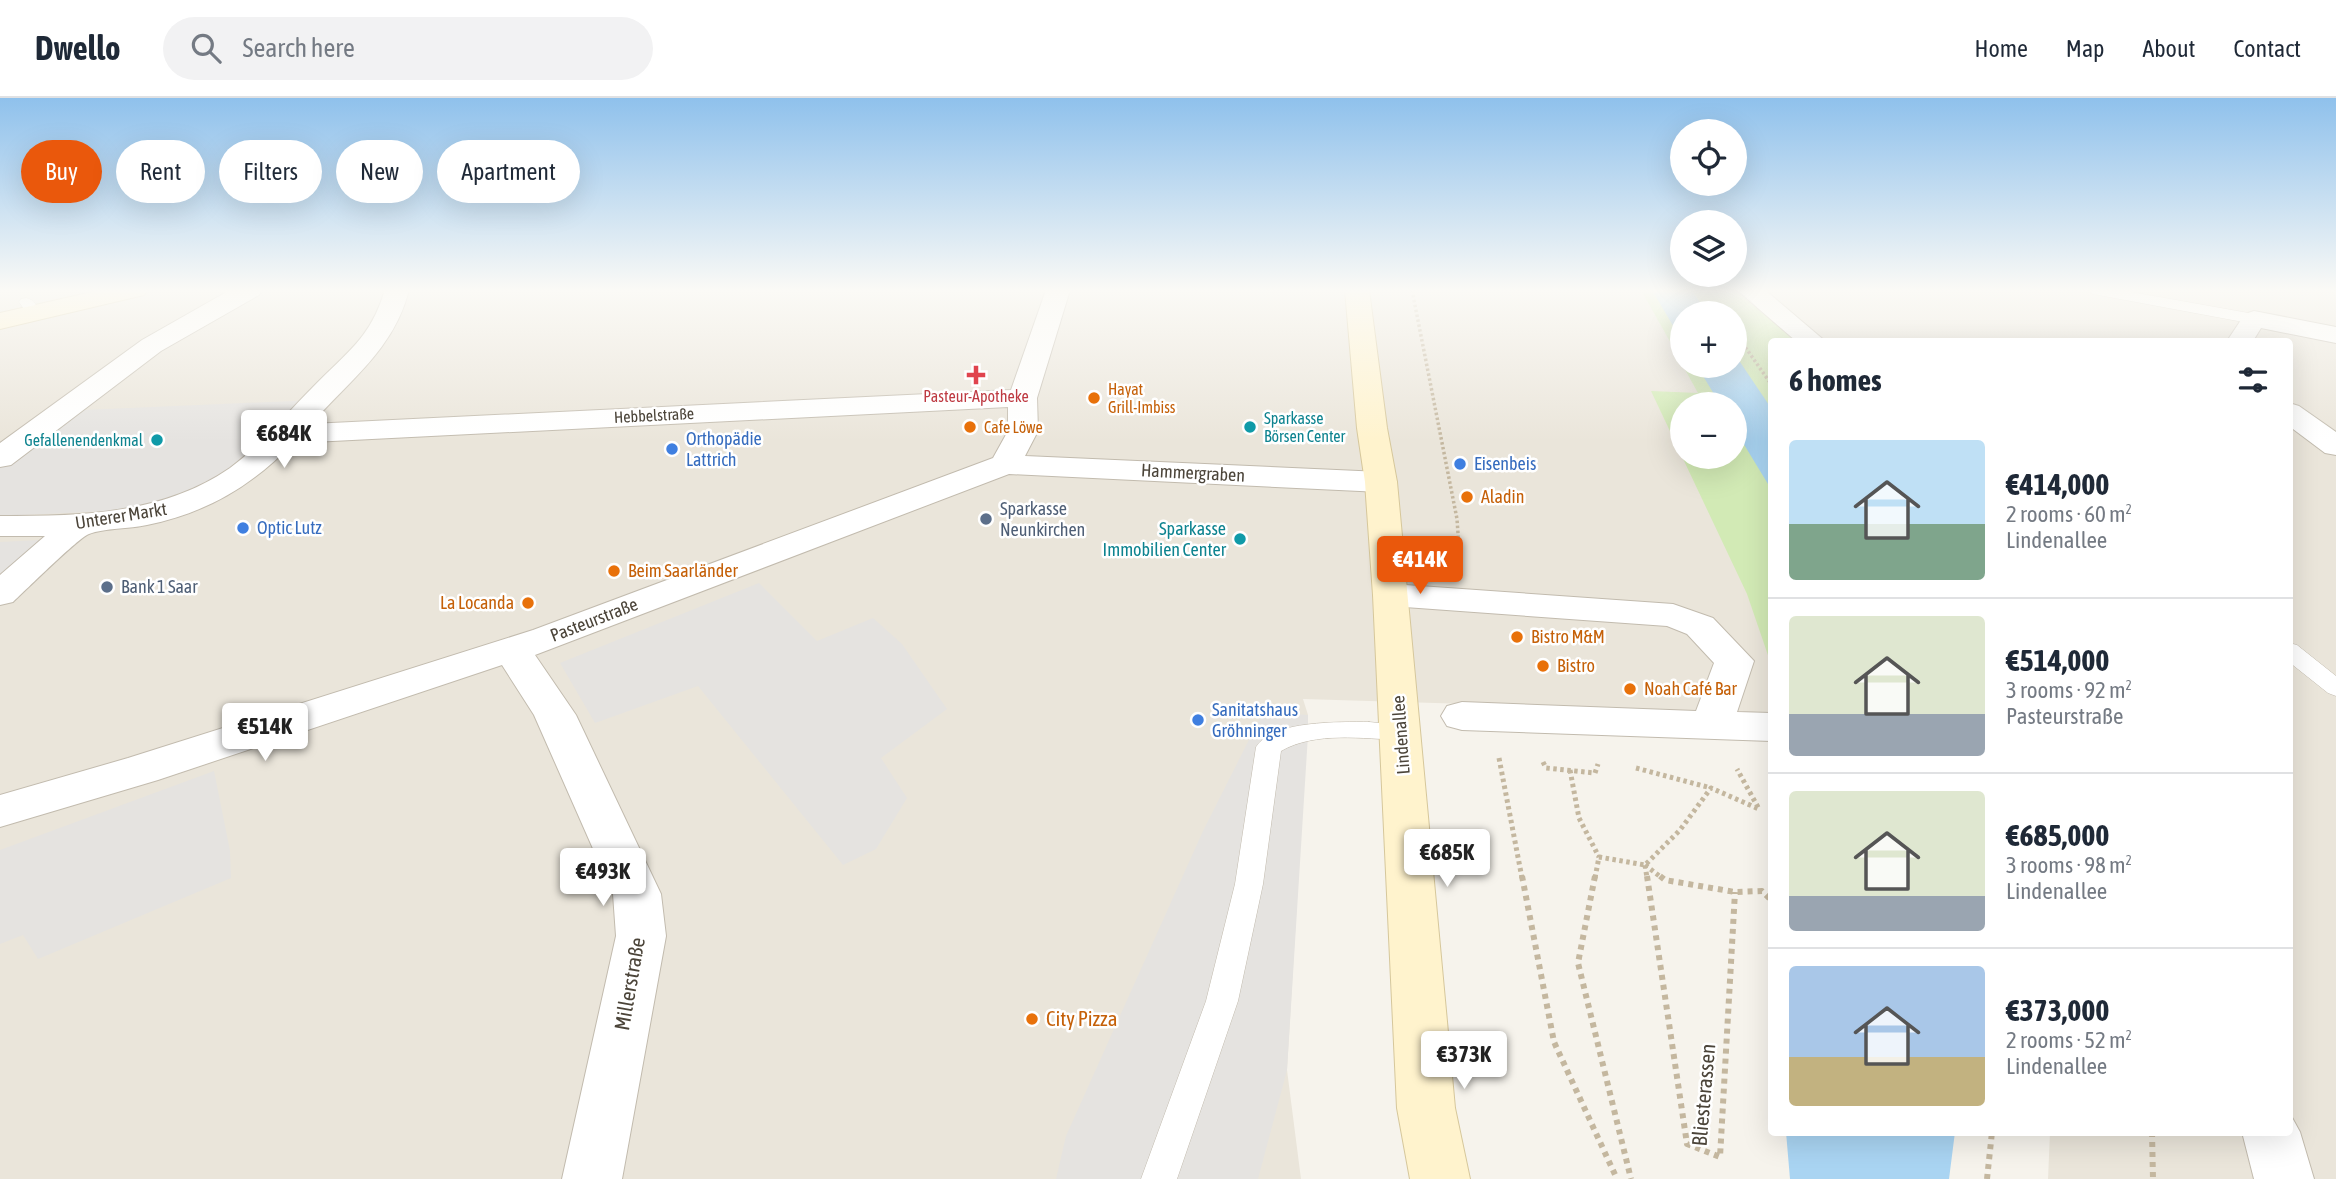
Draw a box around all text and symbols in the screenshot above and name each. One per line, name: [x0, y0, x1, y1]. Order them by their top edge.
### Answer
search box: [163, 17, 653, 80]
text: Dwello: [35, 29, 121, 67]
icon: search: [187, 29, 225, 67]
text: Search here: [243, 33, 355, 63]
text: Home: [1974, 35, 2028, 62]
text: Map: [2066, 35, 2104, 62]
text: About: [2142, 35, 2195, 62]
text: Contact: [2233, 35, 2301, 62]
map controls: [1670, 119, 1747, 469]
button: locate: [1670, 119, 1747, 196]
chip: Buy: [21, 140, 102, 203]
chip: Rent: [116, 140, 205, 203]
chip: Filters: [219, 140, 322, 203]
chip: New: [336, 140, 423, 203]
chip: Apartment: [437, 140, 580, 203]
button: layers: [1670, 210, 1747, 287]
button: +: [1670, 301, 1747, 378]
icon: filters: [2234, 361, 2272, 399]
text: 6 homes: [1789, 363, 1882, 397]
marker: Pasteur-Apotheke: [968, 367, 984, 383]
place label: Hayat Grill-Imbiss: [1108, 380, 1176, 416]
place label: Pasteur-Apotheke: [923, 387, 1029, 406]
marker: Hayat Grill-Imbiss: [1086, 390, 1102, 406]
button: −: [1670, 392, 1747, 469]
street label: Hebbelstraße: [614, 404, 694, 426]
place label: Sparkasse Börsen Center: [1264, 409, 1346, 445]
pin: €684K: [235, 410, 333, 470]
place label: Cafe Löwe: [984, 418, 1043, 436]
marker: Cafe Löwe: [962, 419, 978, 435]
marker: Sparkasse Börsen Center: [1242, 419, 1258, 435]
text: €684K: [257, 420, 311, 446]
place label: Orthopädie Lattrich: [686, 428, 762, 470]
place label: Gefallenendenkmal: [24, 431, 144, 449]
marker: Gefallenendenkmal: [149, 432, 165, 448]
marker: Orthopädie Lattrich: [664, 441, 680, 457]
place label: Eisenbeis: [1474, 453, 1536, 474]
marker: Eisenbeis: [1452, 456, 1468, 472]
street label: Hammergraben: [1140, 459, 1246, 486]
text: €414,000: [2006, 467, 2109, 501]
icon: home: [1845, 468, 1929, 552]
place label: Aladin: [1481, 486, 1524, 507]
marker: Aladin: [1459, 489, 1475, 505]
street label: Unterer Markt: [74, 498, 168, 533]
place label: Sparkasse Neunkirchen: [1000, 498, 1085, 540]
text: 2 rooms · 60 m²: [2006, 501, 2132, 527]
marker: Sparkasse Neunkirchen: [978, 511, 994, 527]
place label: Optic Lutz: [257, 517, 322, 538]
place label: Sparkasse Immobilien Center: [1103, 518, 1227, 560]
marker: Optic Lutz: [235, 520, 251, 536]
text: Lindenallee: [2006, 527, 2107, 553]
marker: Sparkasse Immobilien Center: [1232, 531, 1248, 547]
pin: €414K: [1371, 536, 1469, 596]
text: €414K: [1393, 546, 1447, 572]
place label: Beim Saarländer: [628, 560, 738, 581]
marker: Beim Saarländer: [606, 563, 622, 579]
place label: Bank 1 Saar: [121, 576, 198, 597]
marker: Bank 1 Saar: [99, 579, 115, 595]
place label: La Locanda: [440, 592, 514, 613]
street label: Pasteurstraße: [547, 593, 640, 646]
marker: La Locanda: [520, 595, 536, 611]
place label: Bistro M&M: [1531, 626, 1605, 647]
marker: Bistro M&M: [1509, 629, 1525, 645]
text: €514,000: [2006, 643, 2109, 677]
icon: home: [1845, 644, 1929, 728]
place label: Bistro: [1557, 655, 1595, 676]
marker: Bistro: [1535, 658, 1551, 674]
text: 3 rooms · 92 m²: [2006, 677, 2132, 703]
place label: Noah Café Bar: [1644, 678, 1738, 699]
marker: Noah Café Bar: [1622, 681, 1638, 697]
street label: Lindenallee: [1387, 695, 1414, 775]
place label: Sanitatshaus Gröhninger: [1212, 699, 1298, 741]
text: Pasteurstraße: [2006, 703, 2123, 729]
pin: €514K: [216, 704, 314, 763]
marker: Sanitatshaus Gröhninger: [1190, 712, 1206, 728]
text: €514K: [238, 713, 292, 739]
text: €685,000: [2006, 818, 2109, 852]
icon: home: [1845, 819, 1929, 903]
pin: €685K: [1398, 830, 1496, 889]
text: €685K: [1420, 839, 1474, 865]
pin: €493K: [554, 848, 652, 908]
text: 3 rooms · 98 m²: [2006, 852, 2132, 878]
text: €493K: [576, 858, 630, 884]
text: Lindenallee: [2006, 878, 2107, 904]
street label: Millerstraße: [609, 935, 649, 1032]
text: €373,000: [2006, 993, 2109, 1027]
icon: home: [1845, 994, 1929, 1078]
place label: City Pizza: [1046, 1006, 1117, 1030]
marker: City Pizza: [1024, 1011, 1040, 1027]
text: 2 rooms · 52 m²: [2006, 1027, 2132, 1053]
pin: €373K: [1415, 1032, 1513, 1091]
text: €373K: [1437, 1041, 1491, 1067]
street label: Bliesterassen: [1687, 1043, 1719, 1147]
text: Lindenallee: [2006, 1053, 2107, 1079]

